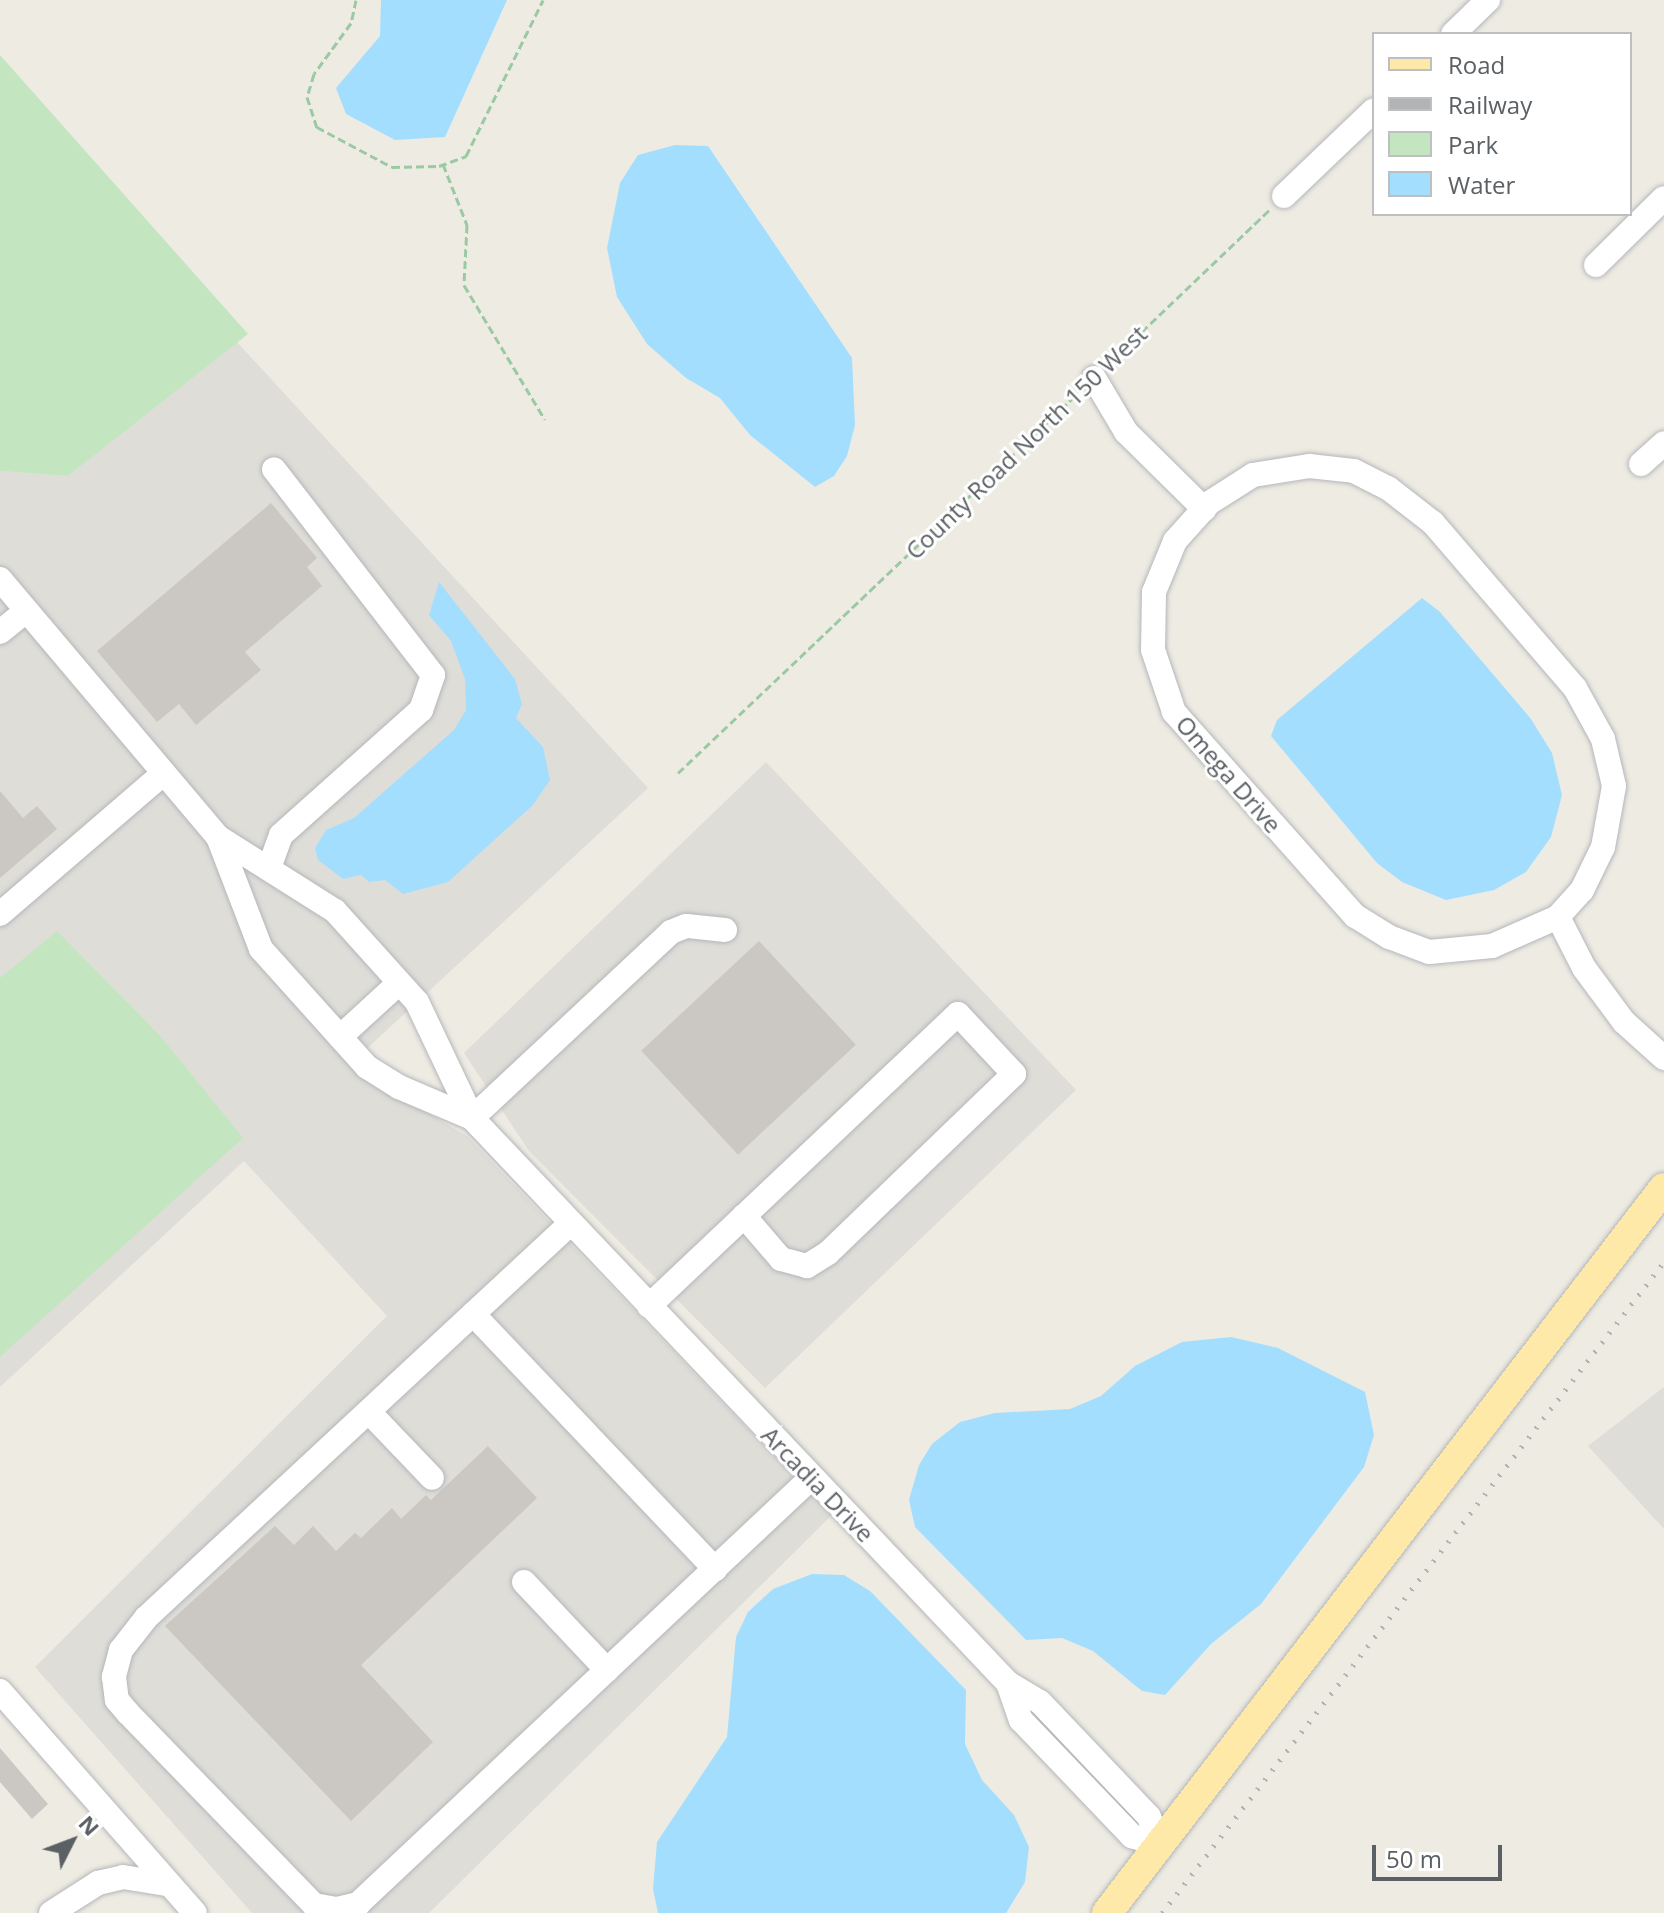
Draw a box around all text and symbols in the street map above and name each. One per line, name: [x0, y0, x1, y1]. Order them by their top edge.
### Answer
legend: [1372, 32, 1632, 216]
text: Road: [1448, 48, 1505, 81]
text: Railway: [1448, 88, 1532, 121]
text: Park: [1448, 128, 1498, 161]
text: Water: [1448, 168, 1515, 201]
street label: County Road North 150 West: [899, 319, 1153, 565]
street label: Omega Drive: [1170, 710, 1288, 838]
street label: Arcadia Drive: [756, 1420, 880, 1548]
north arrow: [32, 1801, 112, 1881]
text: N: [73, 1808, 107, 1842]
scale bar: [1376, 1829, 1506, 1879]
text: 50 m: [1386, 1842, 1442, 1875]

